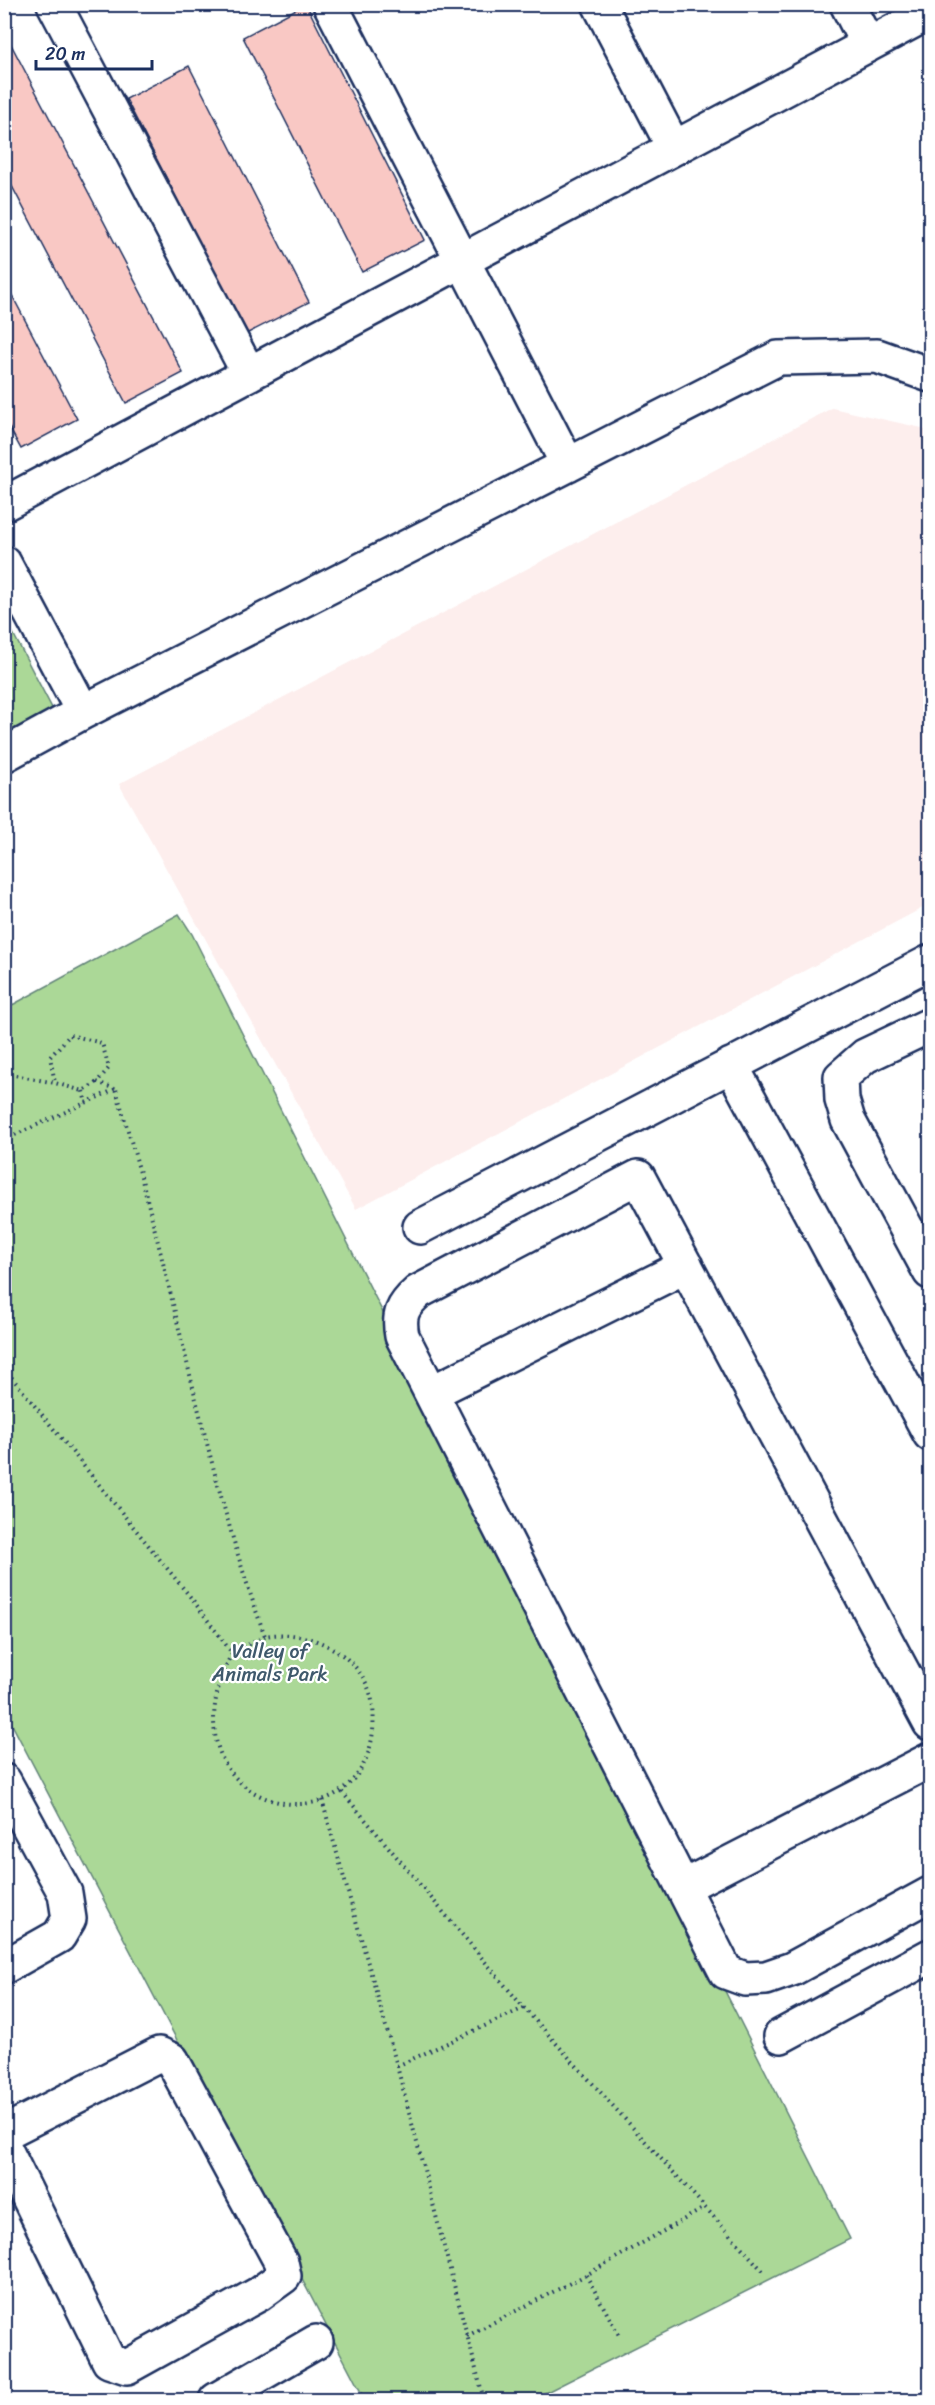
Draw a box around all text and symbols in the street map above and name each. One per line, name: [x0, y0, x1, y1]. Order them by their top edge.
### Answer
scale bar: [36, 33, 152, 71]
text: 20 m: [45, 38, 85, 70]
park label: Valley of Animals Park: [211, 1634, 328, 1692]

